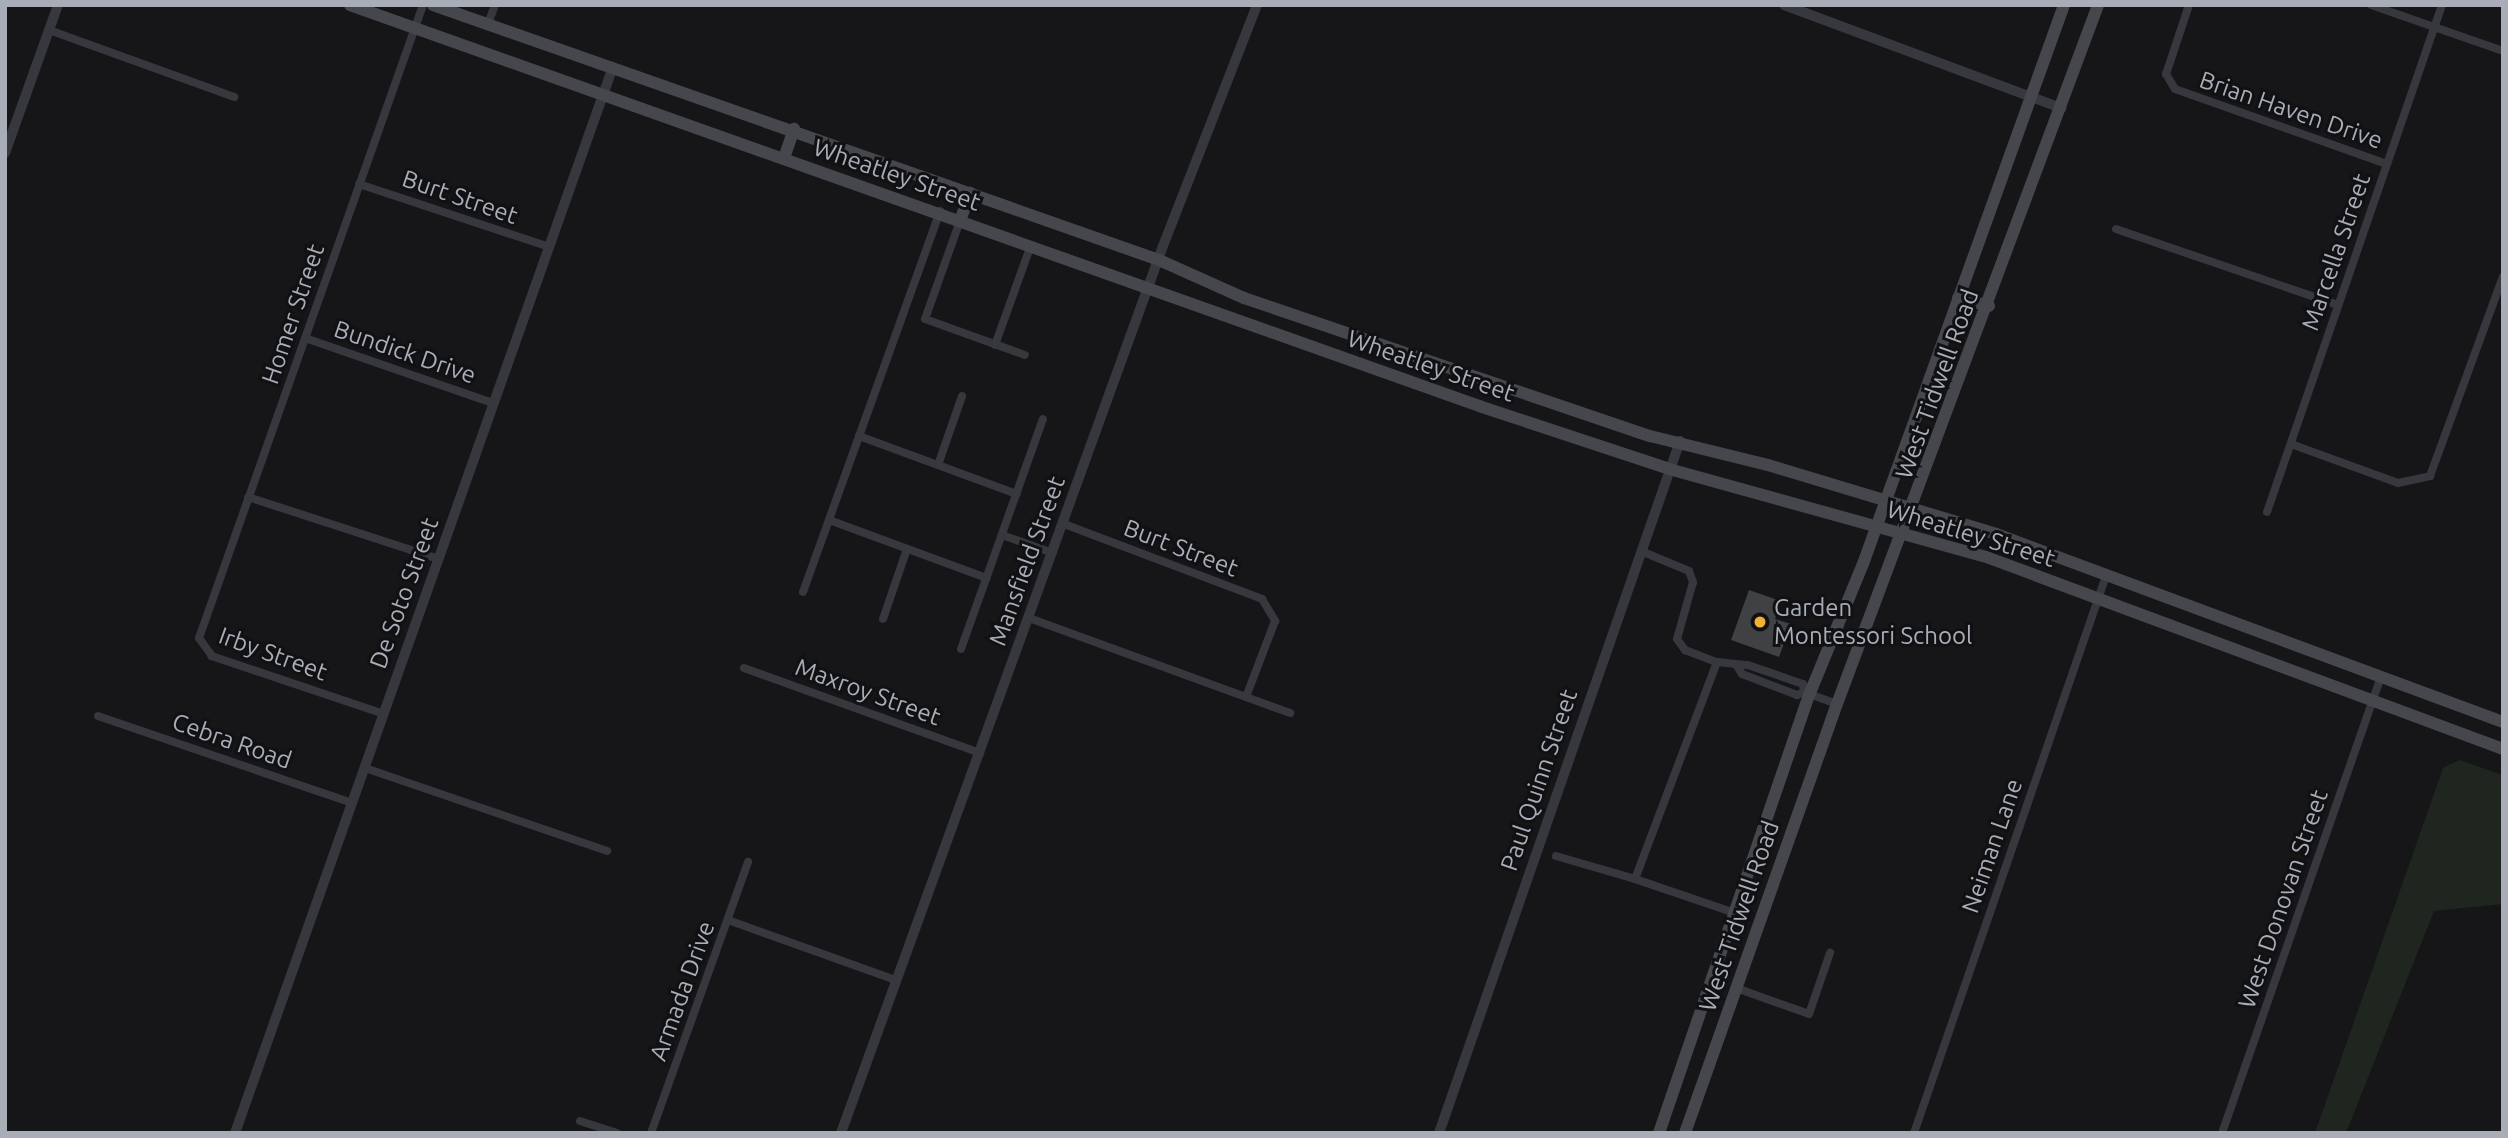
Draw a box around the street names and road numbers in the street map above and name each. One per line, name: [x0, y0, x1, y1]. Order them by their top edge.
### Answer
street label: Brian Haven Drive: [2196, 65, 2386, 155]
street label: Wheatley Street: [810, 133, 984, 217]
street label: Burt Street: [399, 164, 521, 230]
street label: Marcella Street: [2296, 170, 2376, 334]
street label: Homer Street: [256, 240, 330, 388]
street label: West Tidwell Road: [1889, 285, 1985, 483]
street label: Bundick Drive: [330, 314, 480, 390]
street label: Wheatley Street: [1344, 324, 1518, 408]
street label: Mansfield Street: [983, 472, 1071, 650]
street label: Wheatley Street: [1883, 495, 2059, 573]
street label: Burt Street: [1120, 513, 1242, 583]
street label: De Soto Street: [363, 514, 445, 672]
street label: Irby Street: [215, 621, 331, 687]
street label: Maxroy Street: [791, 652, 945, 732]
street label: Paul Quinn Street: [1494, 685, 1584, 875]
street label: Cebra Road: [169, 707, 295, 775]
street label: Neiman Lane: [1956, 775, 2028, 917]
street label: West Donovan Street: [2232, 786, 2334, 1012]
street label: West Tidwell Road: [1693, 817, 1785, 1015]
street label: Armada Drive: [643, 917, 721, 1065]

